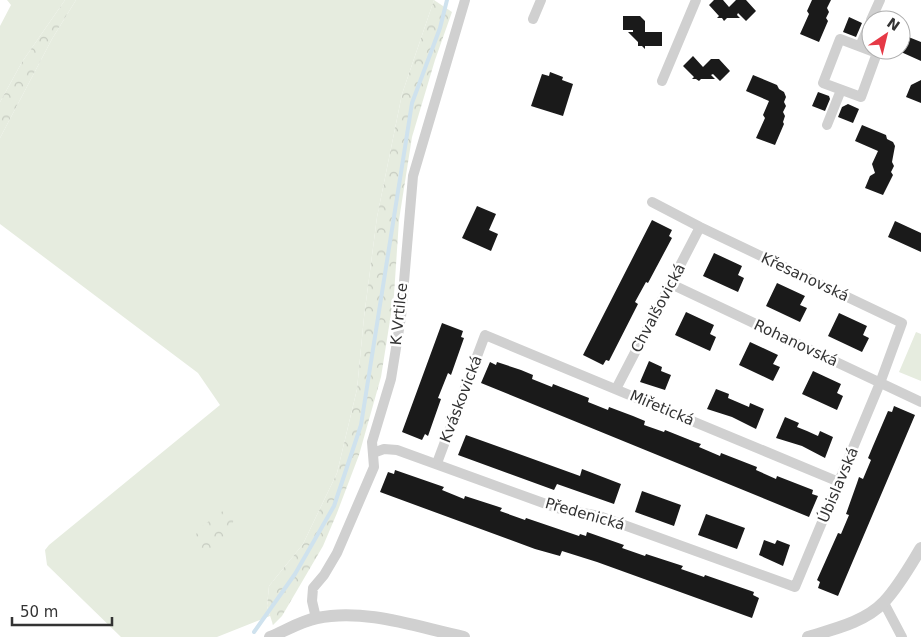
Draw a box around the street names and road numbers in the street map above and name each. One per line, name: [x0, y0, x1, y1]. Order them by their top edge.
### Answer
street label: Křesanovská: [758, 249, 852, 305]
street label: Chvalšovická: [627, 260, 689, 356]
street label: K Vrtilce: [387, 282, 411, 346]
street label: Rohanovská: [751, 316, 841, 370]
street label: Kváskovická: [436, 353, 486, 445]
street label: Miřetická: [627, 386, 697, 430]
street label: Úbislavská: [813, 444, 862, 525]
street label: Předenická: [543, 494, 627, 534]

